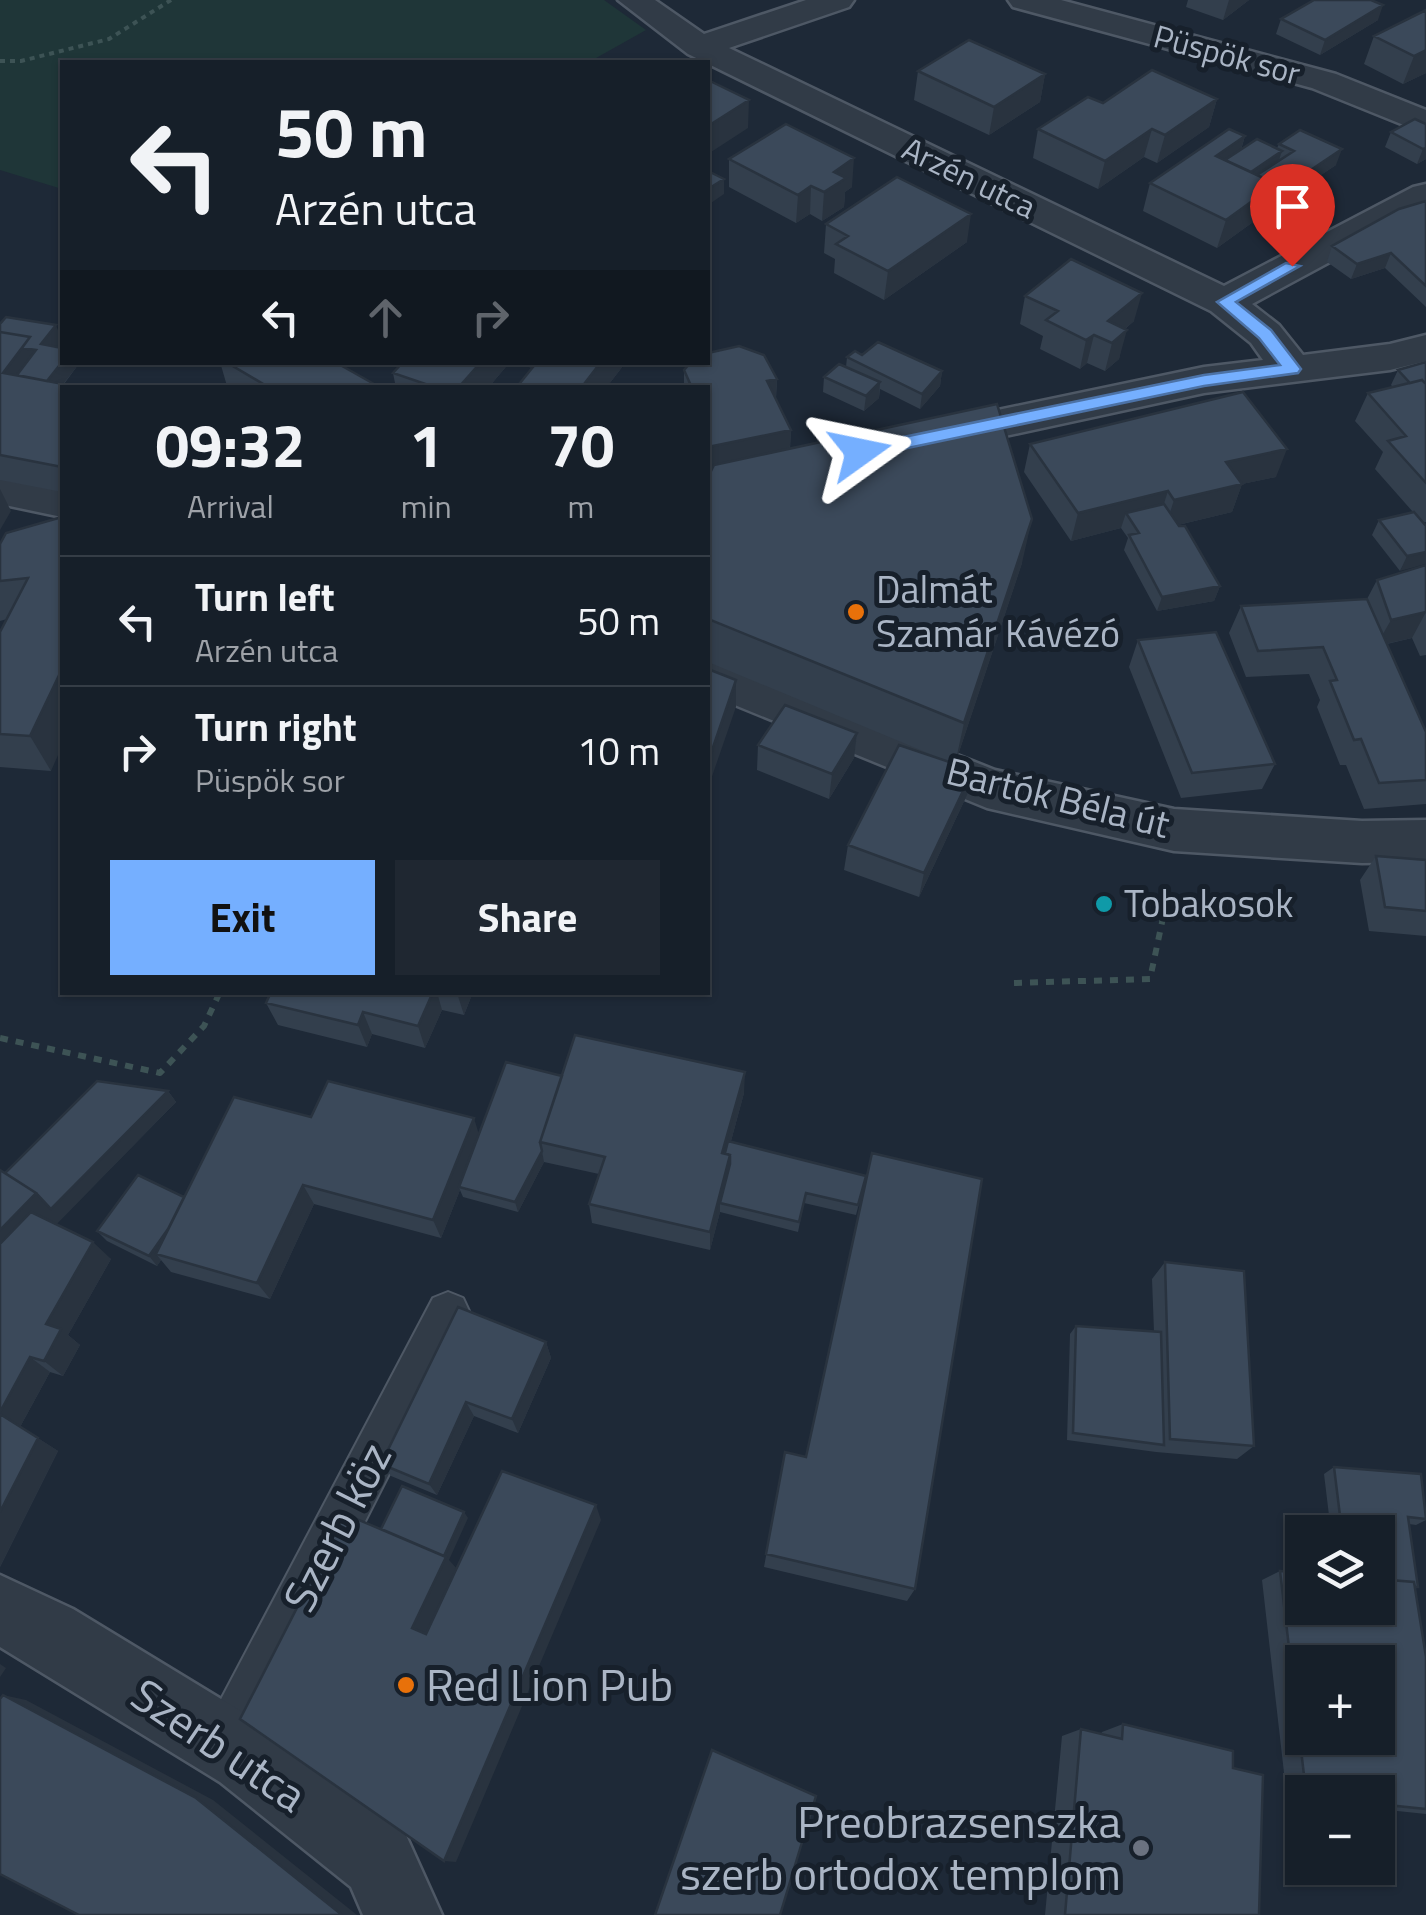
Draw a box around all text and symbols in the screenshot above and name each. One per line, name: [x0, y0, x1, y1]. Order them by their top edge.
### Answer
street label: Püspök sor: [1149, 11, 1306, 97]
text: 50 m: [275, 78, 428, 184]
icon: left: [110, 100, 240, 230]
street label: Arzén utca: [895, 124, 1044, 230]
pin: [1250, 164, 1335, 267]
text: Arzén utca: [275, 174, 476, 242]
icon: arrive: [1265, 179, 1320, 234]
icon: left: [253, 290, 308, 345]
icon: ahead: [358, 290, 413, 345]
icon: right: [463, 290, 518, 345]
text: 09:32: [156, 399, 305, 490]
text: 1: [409, 399, 443, 490]
text: 70: [547, 399, 614, 490]
position arrow: [808, 400, 912, 504]
text: Arrival: [187, 482, 274, 530]
text: min: [401, 482, 452, 530]
text: m: [567, 482, 594, 530]
place label: Dalmát Szamár Kávézó: [876, 560, 1120, 662]
text: Turn left: [195, 568, 335, 626]
text: 50 m: [577, 592, 660, 650]
icon: left: [110, 594, 165, 649]
marker: Dalmát Szamár Kávézó: [845, 601, 867, 623]
text: Arzén utca: [195, 626, 338, 674]
text: Turn right: [195, 698, 357, 756]
text: 10 m: [577, 722, 660, 780]
icon: right: [110, 724, 165, 779]
street label: Bartók Béla út: [941, 741, 1176, 853]
text: Püspök sor: [195, 756, 345, 804]
button: Exit: [110, 860, 375, 975]
button: Share: [395, 860, 660, 975]
place label: Tobakosok: [1124, 874, 1293, 932]
marker: Tobakosok: [1093, 893, 1115, 915]
street label: Szerb köz: [265, 1430, 408, 1623]
map controls: [1285, 1515, 1395, 1885]
button: layers: [1285, 1515, 1395, 1625]
button: +: [1285, 1645, 1395, 1755]
place label: Red Lion Pub: [426, 1650, 673, 1718]
street label: Szerb utca: [118, 1661, 321, 1828]
marker: Red Lion Pub: [395, 1674, 417, 1696]
button: −: [1285, 1775, 1395, 1885]
place label: Preobrazsenszka szerb ortodox templom: [680, 1787, 1121, 1907]
marker: Preobrazsenszka szerb ortodox templom: [1130, 1837, 1152, 1859]

